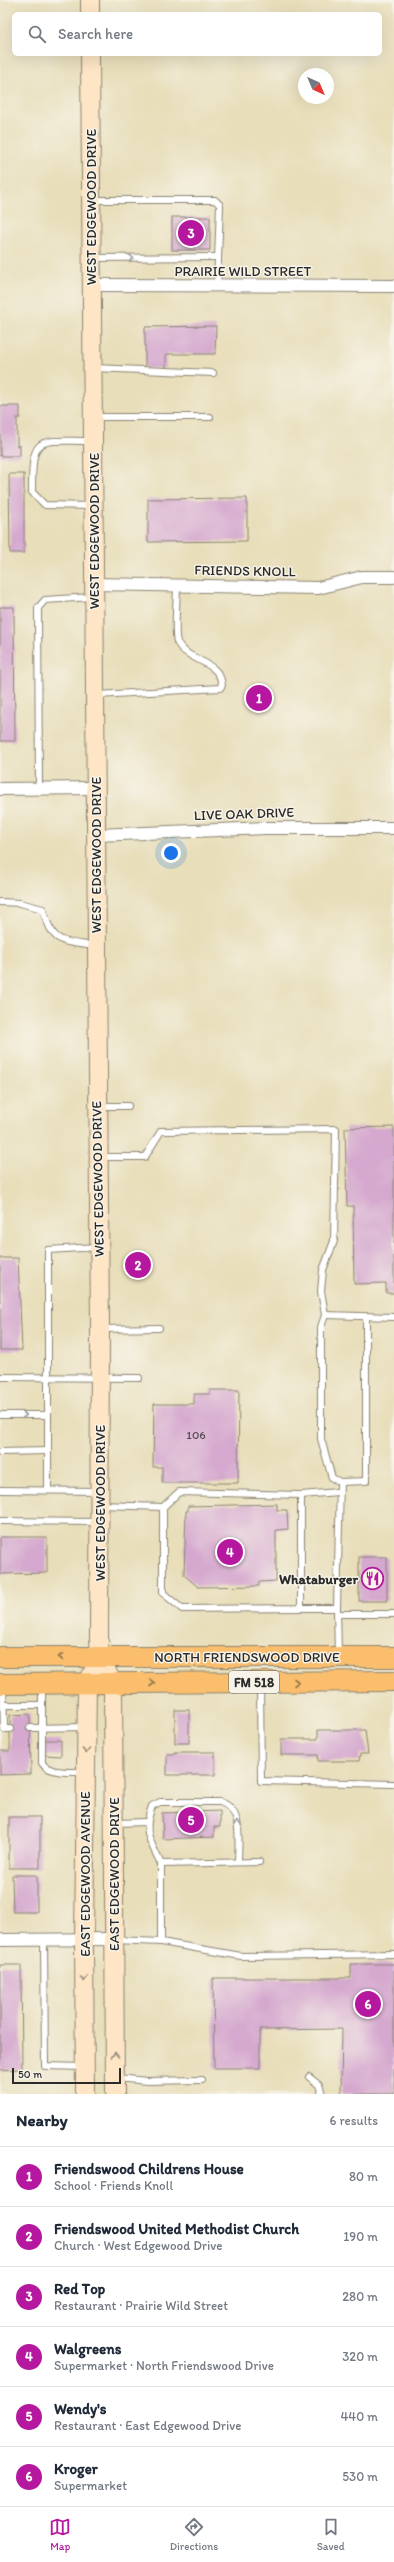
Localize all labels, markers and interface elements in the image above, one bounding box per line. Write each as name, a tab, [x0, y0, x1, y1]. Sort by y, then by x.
search box	[12, 12, 382, 56]
icon: search	[26, 23, 48, 45]
text: Search here	[58, 25, 133, 43]
north arrow	[298, 68, 334, 104]
street label: WEST EDGEWOOD DRIVE	[83, 129, 100, 285]
pin: 3	[178, 218, 204, 248]
one-way arrow	[128, 254, 134, 262]
street label: PRAIRIE WILD STREET	[175, 263, 312, 280]
street label: WEST EDGEWOOD DRIVE	[86, 453, 103, 609]
street label: FRIENDS KNOLL	[194, 562, 296, 580]
pin: 1	[246, 683, 272, 713]
street label: WEST EDGEWOOD DRIVE	[88, 777, 105, 933]
street label: LIVE OAK DRIVE	[194, 804, 295, 824]
your location	[161, 843, 181, 863]
street label: WEST EDGEWOOD DRIVE	[88, 1100, 108, 1257]
pin: 2	[125, 1250, 151, 1280]
one-way arrow	[21, 1411, 27, 1419]
street label: WEST EDGEWOOD DRIVE	[92, 1425, 109, 1581]
house number: 106	[186, 1428, 206, 1442]
pin: 4	[217, 1537, 243, 1567]
restaurant icon: Whataburger	[360, 1566, 386, 1592]
place label: Whataburger	[279, 1571, 358, 1588]
street label: NORTH FRIENDSWOOD DRIVE	[154, 1649, 340, 1666]
one-way arrow	[58, 1653, 64, 1661]
road number: FM 518	[229, 1671, 279, 1693]
one-way arrow	[293, 1678, 299, 1686]
one-way arrow	[149, 1679, 155, 1687]
one-way arrow	[82, 1748, 90, 1754]
street label: EAST EDGEWOOD AVENUE	[77, 1791, 94, 1957]
street label: EAST EDGEWOOD DRIVE	[106, 1797, 123, 1951]
pin: 5	[178, 1805, 204, 1835]
one-way arrow	[232, 1820, 241, 1826]
one-way arrow	[80, 1976, 88, 1982]
pin: 6	[355, 1989, 381, 2019]
one-way arrow	[111, 2052, 119, 2058]
scale bar	[12, 2066, 121, 2085]
text: 50 m	[18, 2068, 42, 2081]
text: Nearby	[16, 2110, 68, 2130]
text: 6 results	[330, 2113, 378, 2128]
text: Friendswood Childrens House	[54, 2160, 244, 2178]
text: 1	[26, 2169, 32, 2184]
text: 80 m	[349, 2169, 378, 2184]
text: School · Friends Knoll	[54, 2178, 173, 2193]
text: Friendswood United Methodist Church	[54, 2220, 299, 2238]
text: 2	[26, 2229, 32, 2244]
text: 190 m	[343, 2229, 378, 2244]
text: Church · West Edgewood Drive	[54, 2238, 222, 2253]
text: Red Top	[54, 2280, 105, 2298]
text: 3	[25, 2289, 33, 2304]
text: 280 m	[342, 2289, 378, 2304]
text: Restaurant · Prairie Wild Street	[54, 2298, 228, 2313]
text: Walgreens	[54, 2340, 121, 2358]
text: 4	[25, 2349, 33, 2364]
text: 320 m	[342, 2349, 378, 2364]
text: Supermarket · North Friendswood Drive	[54, 2358, 274, 2373]
text: Wendy's	[54, 2400, 107, 2418]
text: 5	[26, 2409, 32, 2424]
text: 440 m	[341, 2409, 378, 2424]
text: Restaurant · East Edgewood Drive	[54, 2418, 241, 2433]
text: Kroger	[54, 2460, 98, 2478]
text: 6	[26, 2469, 32, 2484]
text: 530 m	[342, 2469, 378, 2484]
text: Supermarket	[54, 2478, 127, 2493]
tab: Map	[49, 2516, 71, 2553]
tab: Directions	[170, 2516, 218, 2553]
tab: Saved	[317, 2516, 345, 2553]

